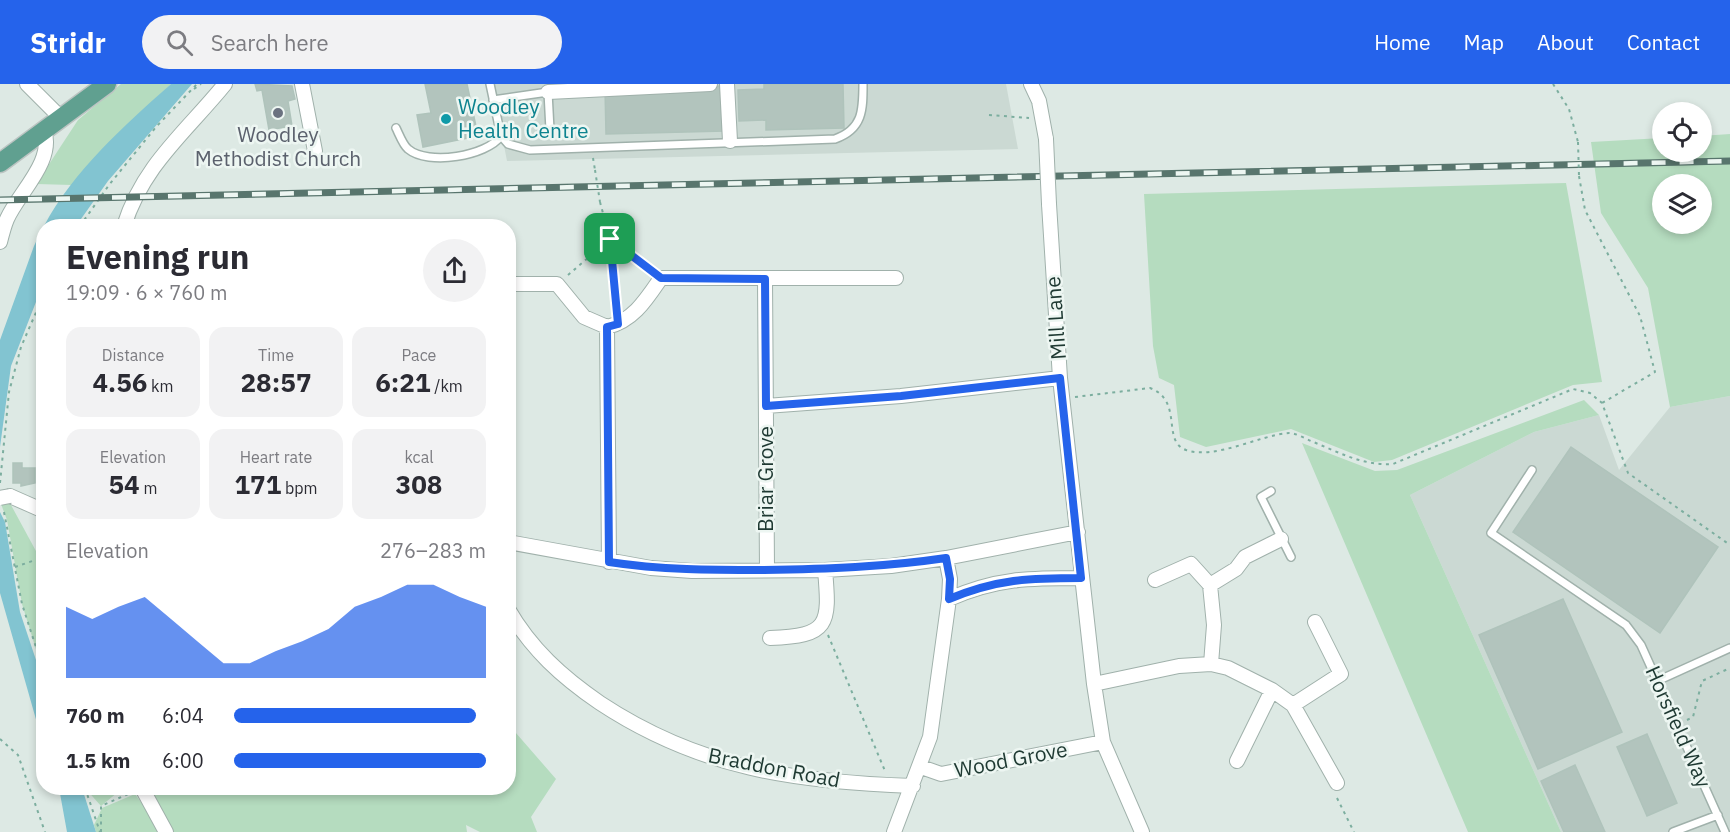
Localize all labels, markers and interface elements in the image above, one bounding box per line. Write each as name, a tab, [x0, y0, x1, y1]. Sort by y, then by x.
search box	[142, 15, 562, 69]
text: Stridr	[30, 24, 106, 61]
icon: search	[163, 26, 196, 59]
text: Search here	[211, 28, 329, 57]
text: Home	[1374, 28, 1431, 56]
text: Map	[1464, 28, 1504, 56]
text: About	[1537, 28, 1594, 56]
text: Contact	[1627, 28, 1700, 56]
place label: Woodley Health Centre	[458, 92, 588, 144]
map controls	[1652, 102, 1712, 234]
button: locate	[1652, 102, 1712, 162]
marker: Woodley Methodist Church	[271, 106, 285, 120]
marker: Woodley Health Centre	[439, 112, 453, 126]
place label: Woodley Methodist Church	[195, 120, 361, 172]
button: layers	[1652, 174, 1712, 234]
pin	[584, 213, 635, 264]
icon: arrive	[593, 222, 626, 255]
text: Evening run	[66, 235, 250, 278]
button: share	[423, 239, 486, 302]
street label: Mill Lane	[1038, 275, 1072, 361]
text: 19:09 · 6 × 760 m	[66, 279, 227, 306]
text: Distance	[102, 345, 164, 365]
text: Time	[258, 345, 294, 365]
text: Pace	[402, 345, 436, 365]
text: 4.56	[92, 365, 147, 399]
text: 28:57	[241, 365, 311, 399]
text: 6:21	[375, 365, 431, 399]
text: km	[147, 376, 174, 396]
text: /km	[431, 376, 463, 396]
street label: Briar Grove	[751, 426, 779, 532]
text: Elevation	[100, 447, 166, 467]
text: Heart rate	[240, 447, 312, 467]
text: kcal	[404, 447, 434, 467]
text: 54	[109, 467, 140, 501]
text: 171	[234, 467, 281, 501]
text: 308	[396, 467, 442, 501]
text: m	[140, 478, 157, 498]
text: bpm	[281, 478, 318, 498]
text: Elevation	[66, 537, 149, 564]
text: 276–283 m	[380, 537, 486, 564]
street label: Horsfield Way	[1640, 661, 1719, 793]
text: 760 m	[66, 702, 125, 729]
text: 6:04	[162, 702, 204, 729]
street label: Wood Grove	[952, 734, 1070, 784]
street label: Braddon Road	[706, 741, 843, 794]
text: 1.5 km	[66, 747, 130, 774]
text: 6:00	[162, 747, 204, 774]

